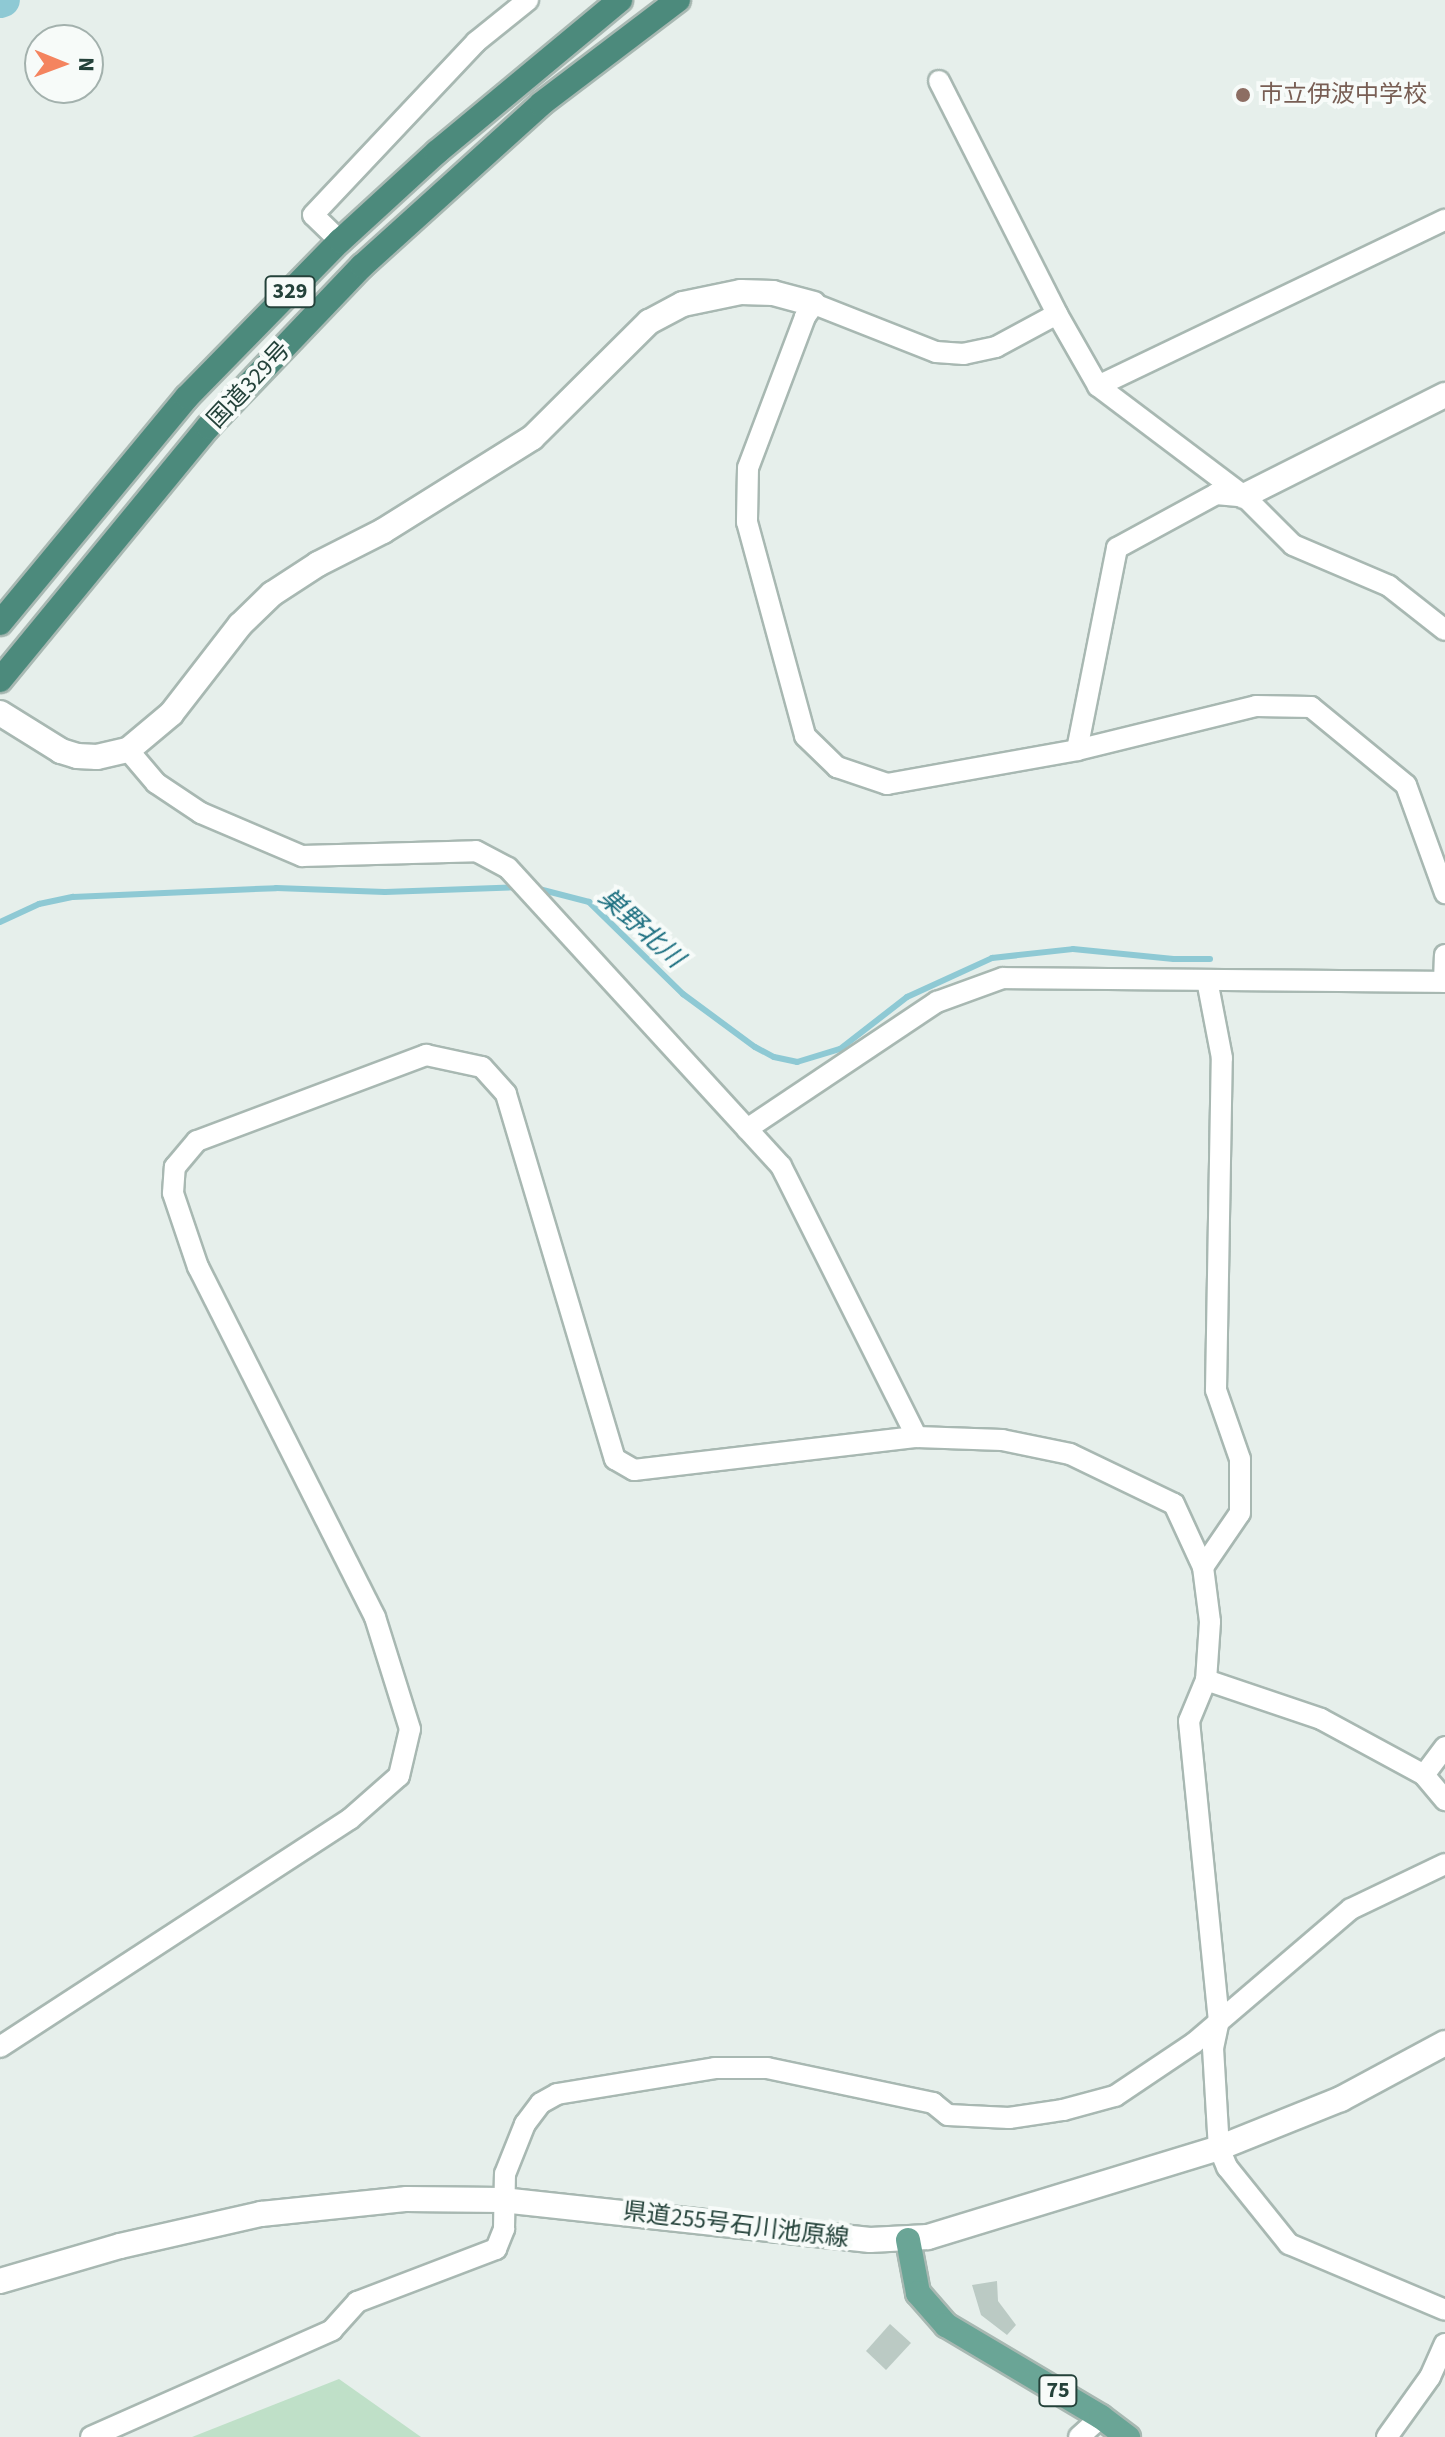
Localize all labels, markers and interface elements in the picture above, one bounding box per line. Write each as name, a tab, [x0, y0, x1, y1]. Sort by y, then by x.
north arrow	[24, 24, 104, 104]
text: N	[70, 57, 102, 72]
place label: 市立伊波中学校	[1259, 81, 1427, 109]
marker: 市立伊波中学校	[1234, 86, 1252, 104]
road number: 329	[264, 274, 316, 310]
street label: 国道329号	[202, 336, 296, 434]
water label: 巣野北川	[592, 882, 690, 974]
street label: 県道255号石川池原線	[621, 2197, 851, 2253]
road number: 75	[1038, 2373, 1078, 2409]

